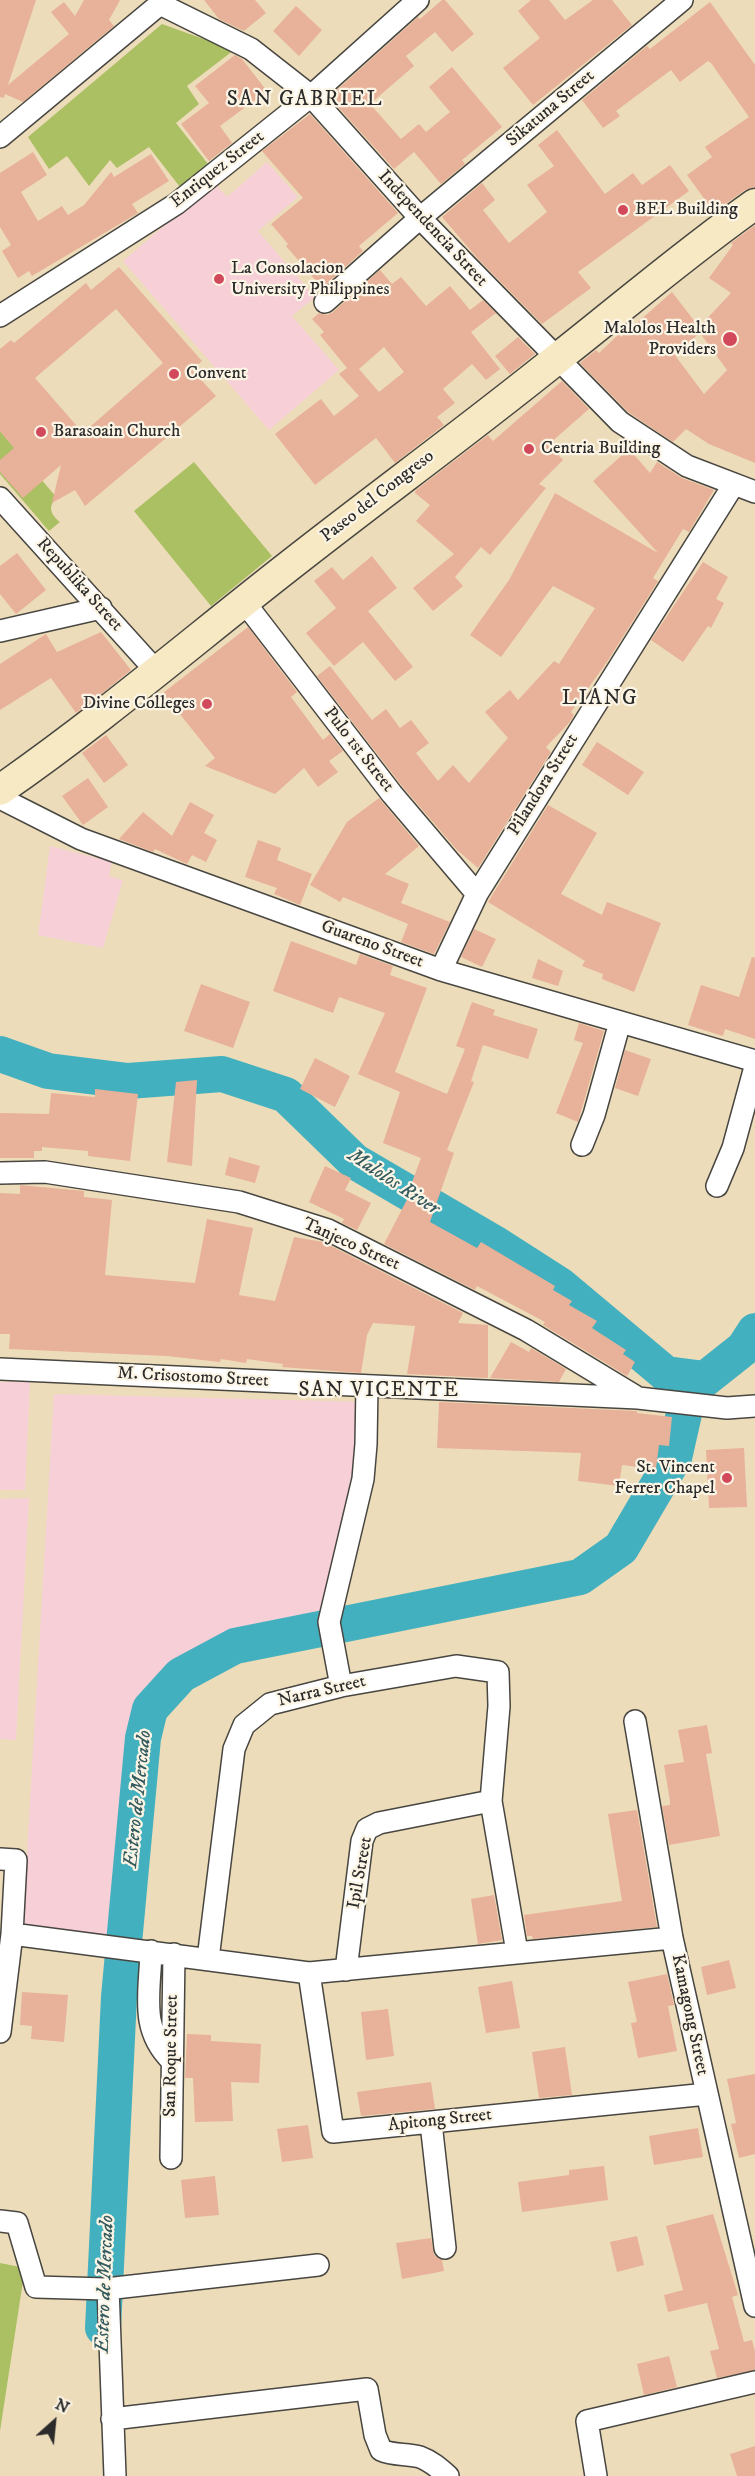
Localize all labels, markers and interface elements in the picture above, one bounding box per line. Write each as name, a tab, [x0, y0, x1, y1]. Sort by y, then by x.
street label: Sikatuna Street	[502, 66, 600, 152]
district label: SAN GABRIEL	[227, 88, 383, 114]
street label: Enriquez Street	[167, 127, 269, 213]
street label: Independencia Street	[373, 166, 491, 292]
place label: BEL Building	[635, 199, 738, 221]
marker: BEL Building	[616, 203, 630, 217]
place label: La Consolacion University Philippines	[231, 258, 389, 300]
marker: La Consolacion University Philippines	[212, 272, 226, 286]
place label: Malolos Health Providers	[603, 318, 716, 360]
marker: Malolos Health Providers	[721, 330, 739, 348]
place label: Convent	[186, 363, 246, 385]
marker: Convent	[167, 367, 181, 381]
place label: Barasoain Church	[53, 421, 181, 443]
marker: Barasoain Church	[34, 425, 48, 439]
place label: Centria Building	[541, 438, 660, 460]
marker: Centria Building	[522, 442, 536, 456]
street label: Paseo del Congreso	[317, 446, 439, 548]
street label: Republika Street	[31, 534, 127, 636]
district label: LIANG	[562, 687, 638, 713]
place label: Divine Colleges	[83, 693, 195, 715]
marker: Divine Colleges	[200, 697, 214, 711]
street label: Pulo 1st Street	[318, 703, 398, 797]
street label: Pilandora Street	[504, 730, 584, 840]
street label: Guareno Street	[318, 916, 426, 974]
water label: Malolos River	[343, 1144, 443, 1222]
street label: Tanjeco Street	[299, 1214, 403, 1276]
street label: M. Crisostomo Street	[117, 1363, 269, 1393]
district label: SAN VICENTE	[298, 1379, 460, 1405]
place label: St. Vincent Ferrer Chapel	[615, 1457, 715, 1500]
marker: St. Vincent Ferrer Chapel	[720, 1471, 734, 1485]
street label: Narra Street	[276, 1671, 368, 1713]
water label: Estero de Mercado	[120, 1729, 158, 1869]
street label: Ipil Street	[344, 1835, 378, 1911]
street label: Kamagong Street	[666, 1952, 712, 2078]
street label: San Roque Street	[160, 1995, 184, 2117]
street label: Apitong Street	[387, 2105, 493, 2137]
water label: Estero de Mercado	[92, 2215, 120, 2353]
north arrow	[24, 2392, 84, 2452]
text: N	[52, 2394, 73, 2418]

